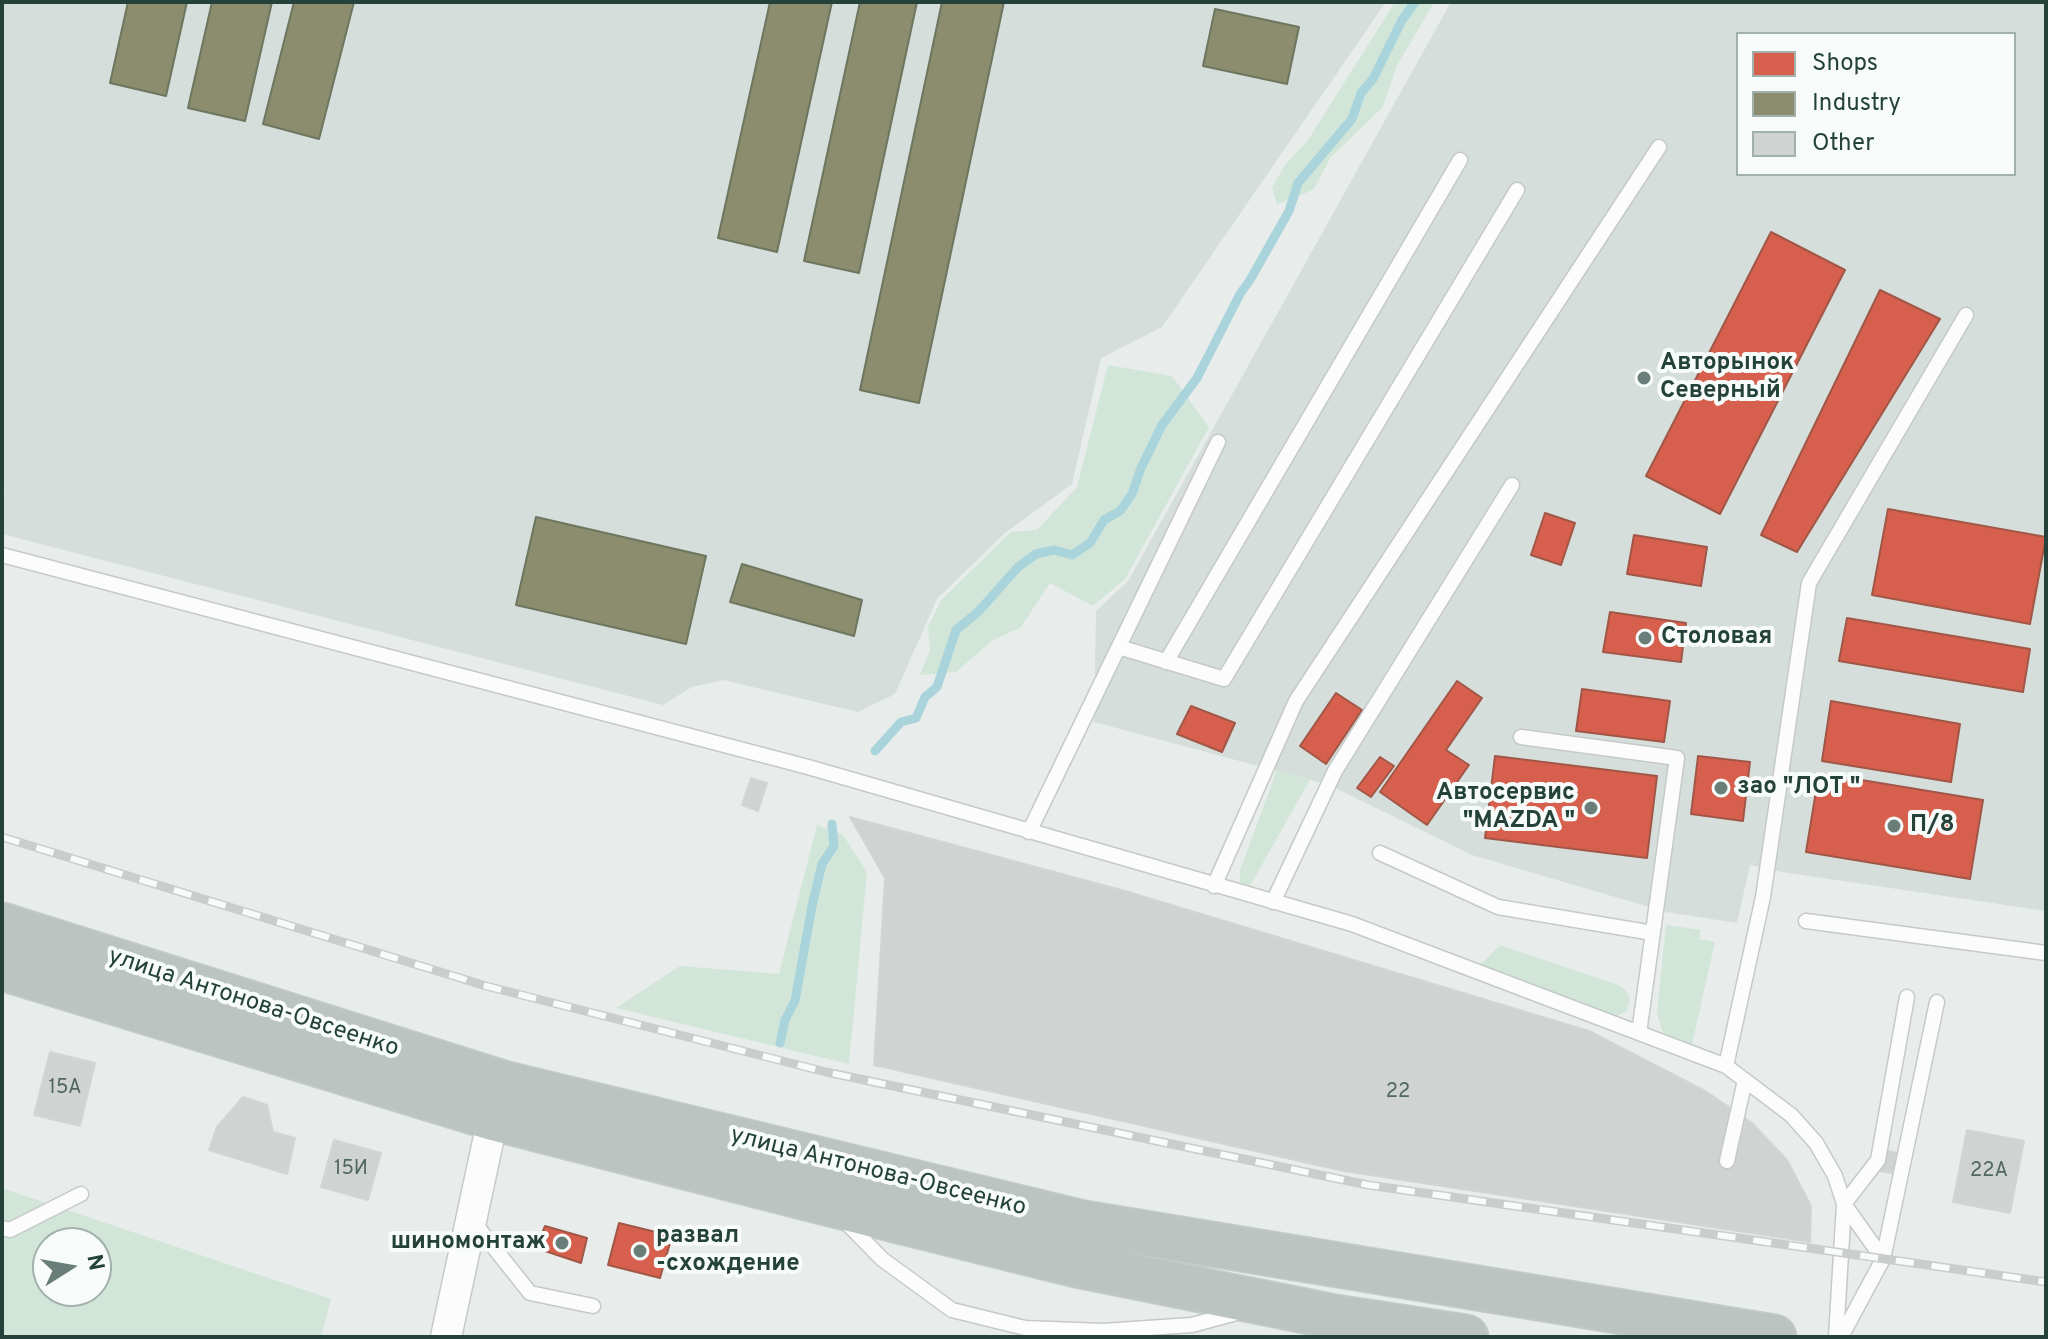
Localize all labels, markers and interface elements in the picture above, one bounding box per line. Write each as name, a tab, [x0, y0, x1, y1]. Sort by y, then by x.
legend	[1736, 32, 2016, 176]
text: Shops	[1812, 49, 1878, 79]
text: Industry	[1812, 89, 1901, 119]
text: Other	[1812, 129, 1874, 159]
place label: Авторынок Северный	[1660, 350, 1794, 406]
marker: Авторынок Северный	[1635, 369, 1653, 387]
place label: Столовая	[1661, 624, 1772, 652]
marker: Столовая	[1636, 629, 1654, 647]
place label: зао "ЛОТ "	[1737, 774, 1860, 802]
marker: зао "ЛОТ "	[1712, 779, 1730, 797]
place label: Автосервис "MAZDA "	[1436, 780, 1575, 836]
marker: Автосервис "MAZDA "	[1582, 799, 1600, 817]
place label: П/8	[1910, 812, 1955, 840]
marker: П/8	[1885, 817, 1903, 835]
street label: улица Антонова-Овсеенко	[104, 943, 402, 1065]
house number: 15А	[48, 1077, 82, 1101]
house number: 22	[1386, 1081, 1410, 1105]
street label: улица Антонова-Овсеенко	[727, 1122, 1029, 1224]
house number: 15И	[334, 1158, 368, 1182]
house number: 22А	[1970, 1160, 2008, 1184]
place label: развал -схождение	[656, 1223, 799, 1279]
north arrow	[32, 1227, 112, 1307]
place label: шиномонтаж	[391, 1229, 546, 1257]
marker: шиномонтаж	[553, 1234, 571, 1252]
marker: развал -схождение	[631, 1242, 649, 1260]
text: N	[79, 1252, 109, 1273]

